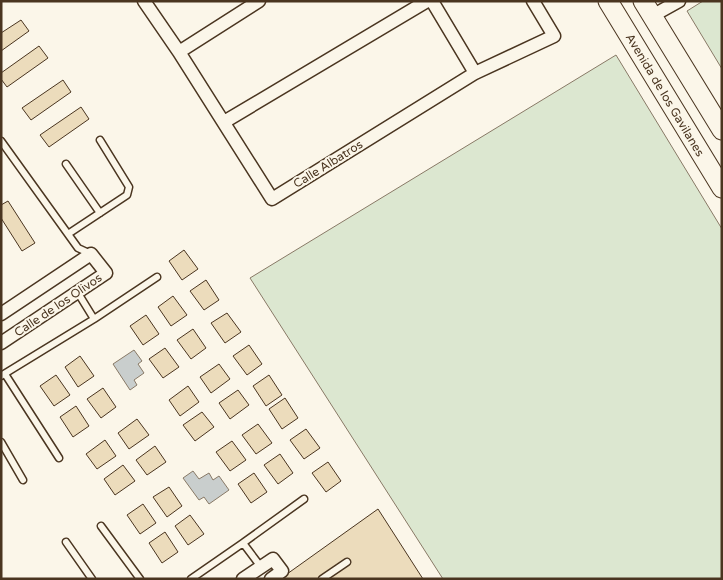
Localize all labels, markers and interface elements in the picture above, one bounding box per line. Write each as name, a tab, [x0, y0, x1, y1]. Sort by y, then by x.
street label: Avenida de los Gavilanes	[623, 31, 707, 159]
street label: Calle Albatros	[291, 137, 365, 191]
street label: Calle de los Olivos	[12, 270, 105, 339]

